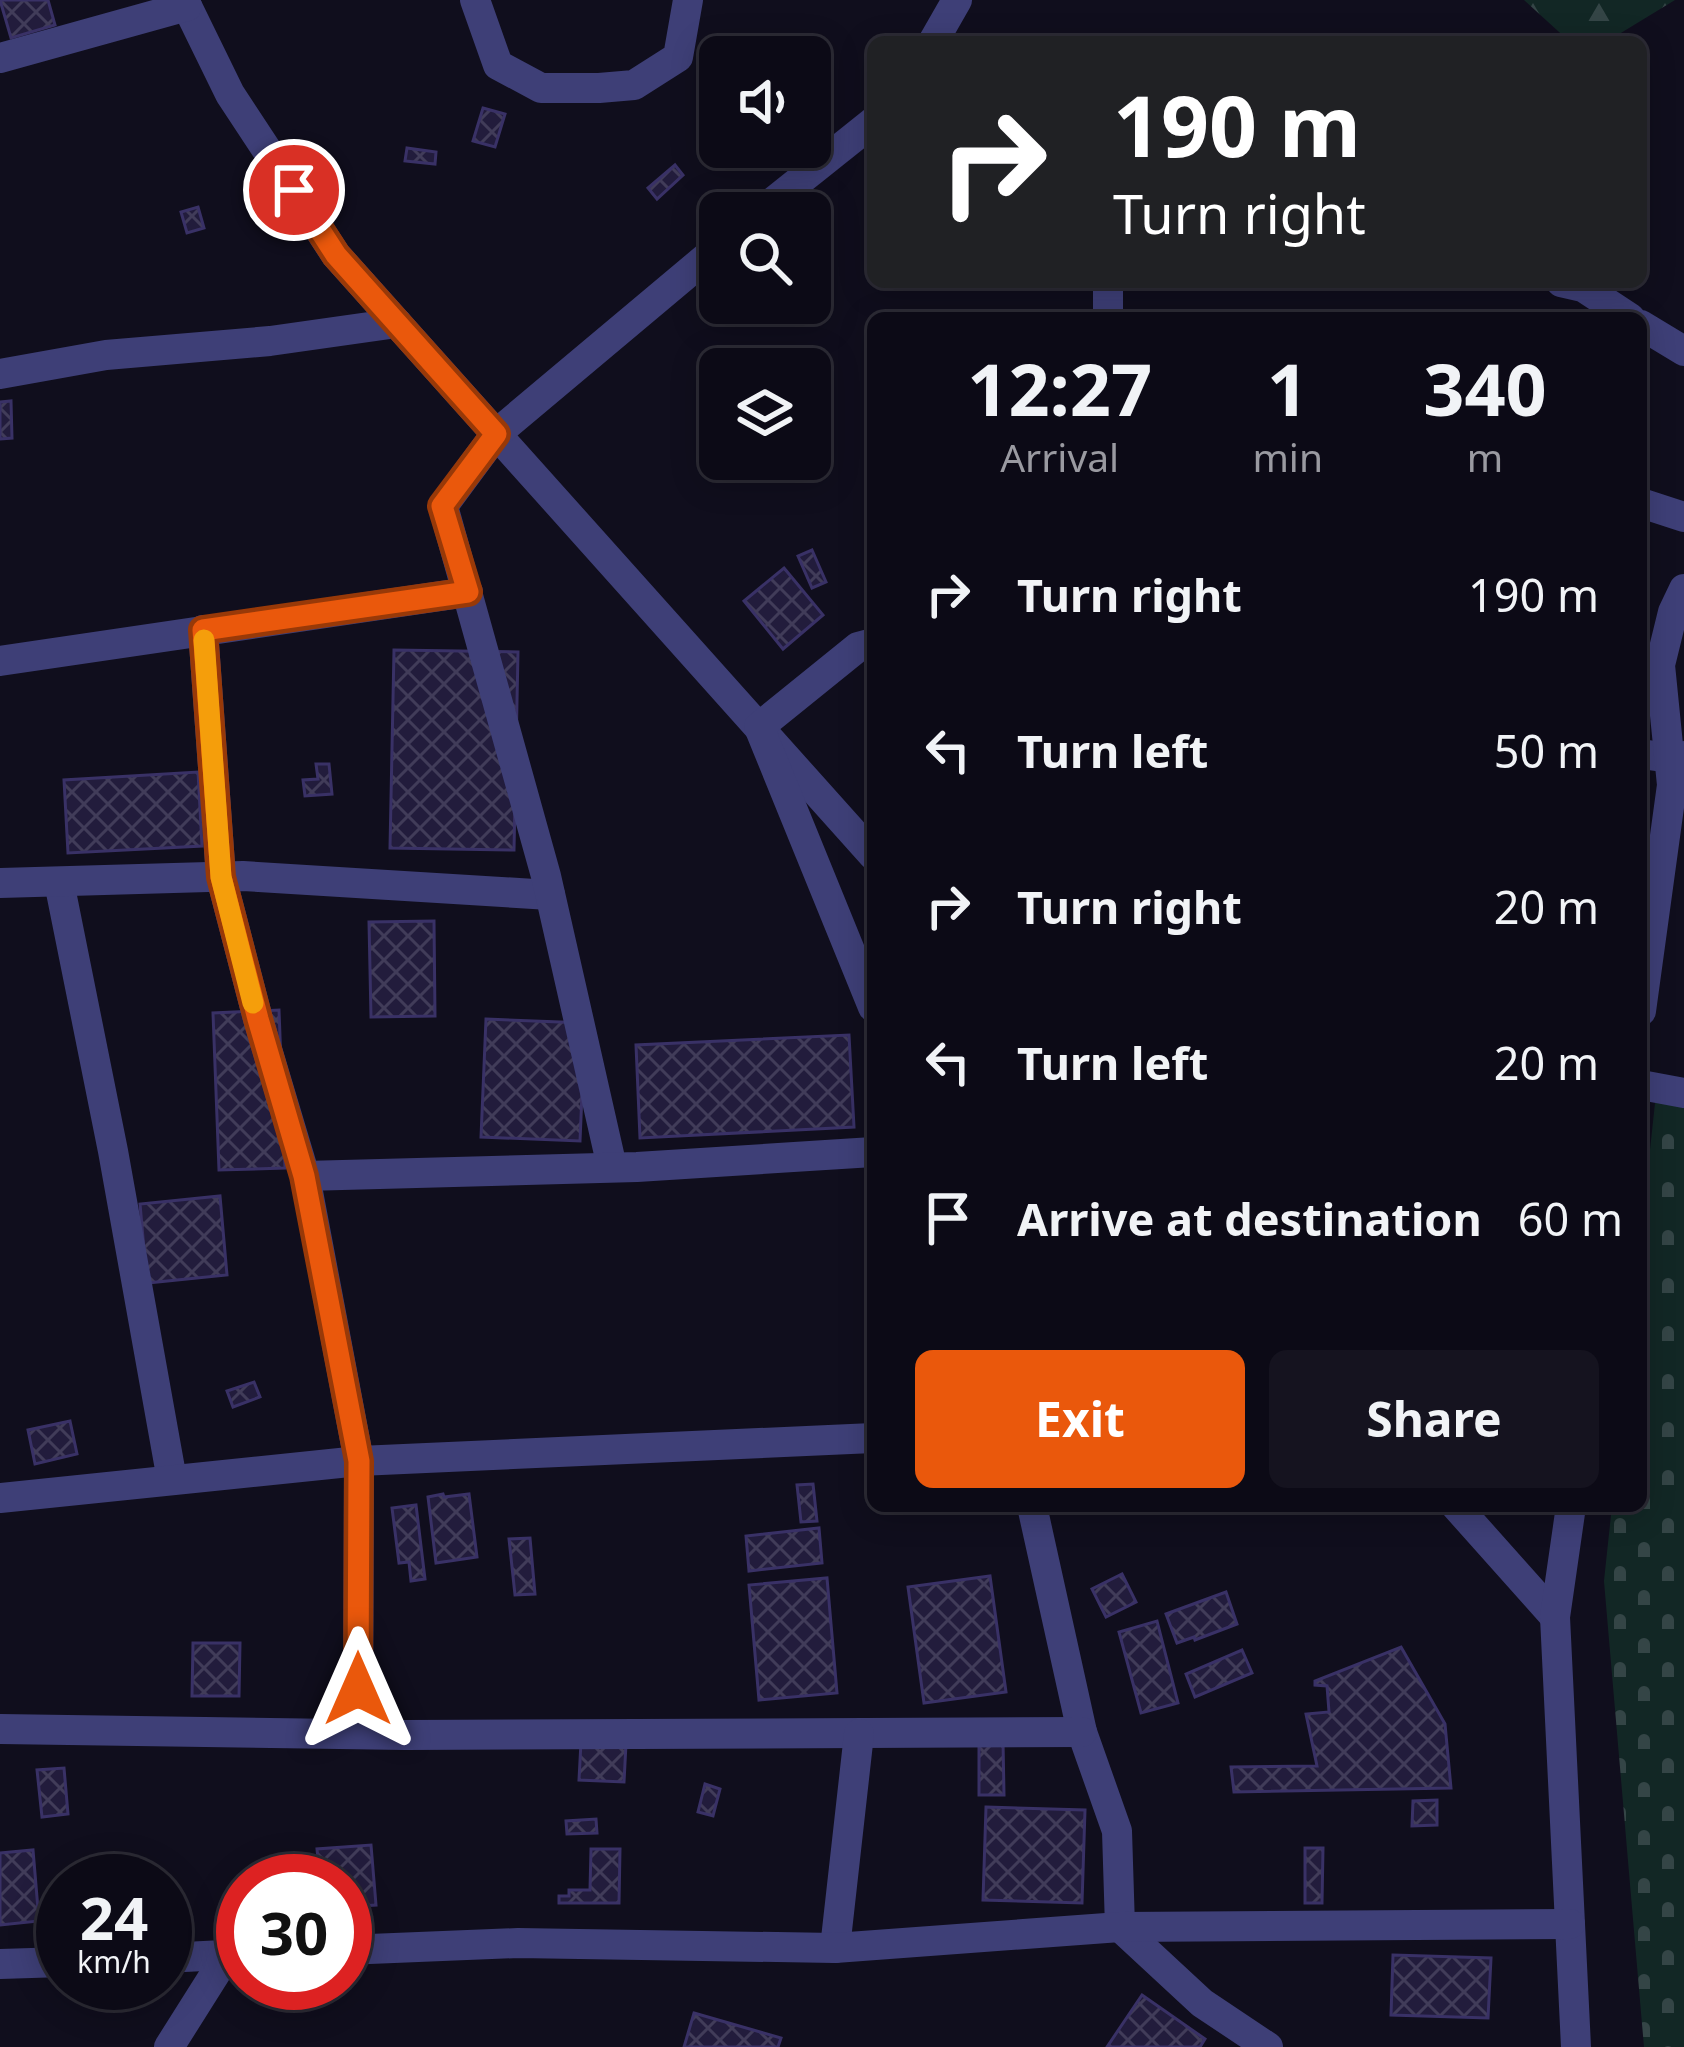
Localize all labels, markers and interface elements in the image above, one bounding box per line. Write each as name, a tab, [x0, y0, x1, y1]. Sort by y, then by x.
map controls	[699, 36, 831, 480]
button: sound	[699, 36, 831, 168]
text: 190 m	[1113, 67, 1361, 182]
icon: right	[915, 84, 1071, 240]
pin	[243, 139, 345, 241]
icon: arrive	[261, 157, 327, 223]
text: Turn right	[1113, 176, 1366, 250]
button: search	[699, 192, 831, 324]
text: 12:27	[967, 339, 1152, 437]
text: 1	[1267, 339, 1308, 437]
text: 340	[1423, 339, 1547, 437]
button: layers	[699, 348, 831, 480]
text: Arrival	[1000, 430, 1119, 483]
text: min	[1252, 430, 1323, 483]
text: m	[1467, 430, 1503, 483]
icon: right	[915, 561, 981, 627]
text: Turn right	[1017, 564, 1242, 625]
text: 190 m	[1468, 564, 1599, 625]
icon: left	[915, 717, 981, 783]
text: Turn left	[1017, 720, 1208, 781]
text: 50 m	[1494, 720, 1599, 781]
icon: right	[915, 873, 981, 939]
text: Turn right	[1017, 876, 1242, 937]
text: 20 m	[1494, 876, 1599, 937]
icon: left	[915, 1029, 981, 1095]
text: Turn left	[1017, 1032, 1208, 1093]
text: 20 m	[1494, 1032, 1599, 1093]
icon: arrive	[915, 1185, 981, 1251]
text: Arrive at destination	[1017, 1188, 1482, 1249]
text: 60 m	[1518, 1188, 1623, 1249]
button: Exit	[915, 1350, 1245, 1488]
button: Share	[1269, 1350, 1599, 1488]
position arrow	[295, 1626, 421, 1752]
speed limit sign: 30	[216, 1854, 372, 2010]
text: 24	[80, 1876, 148, 1958]
text: km/h	[77, 1941, 151, 1982]

